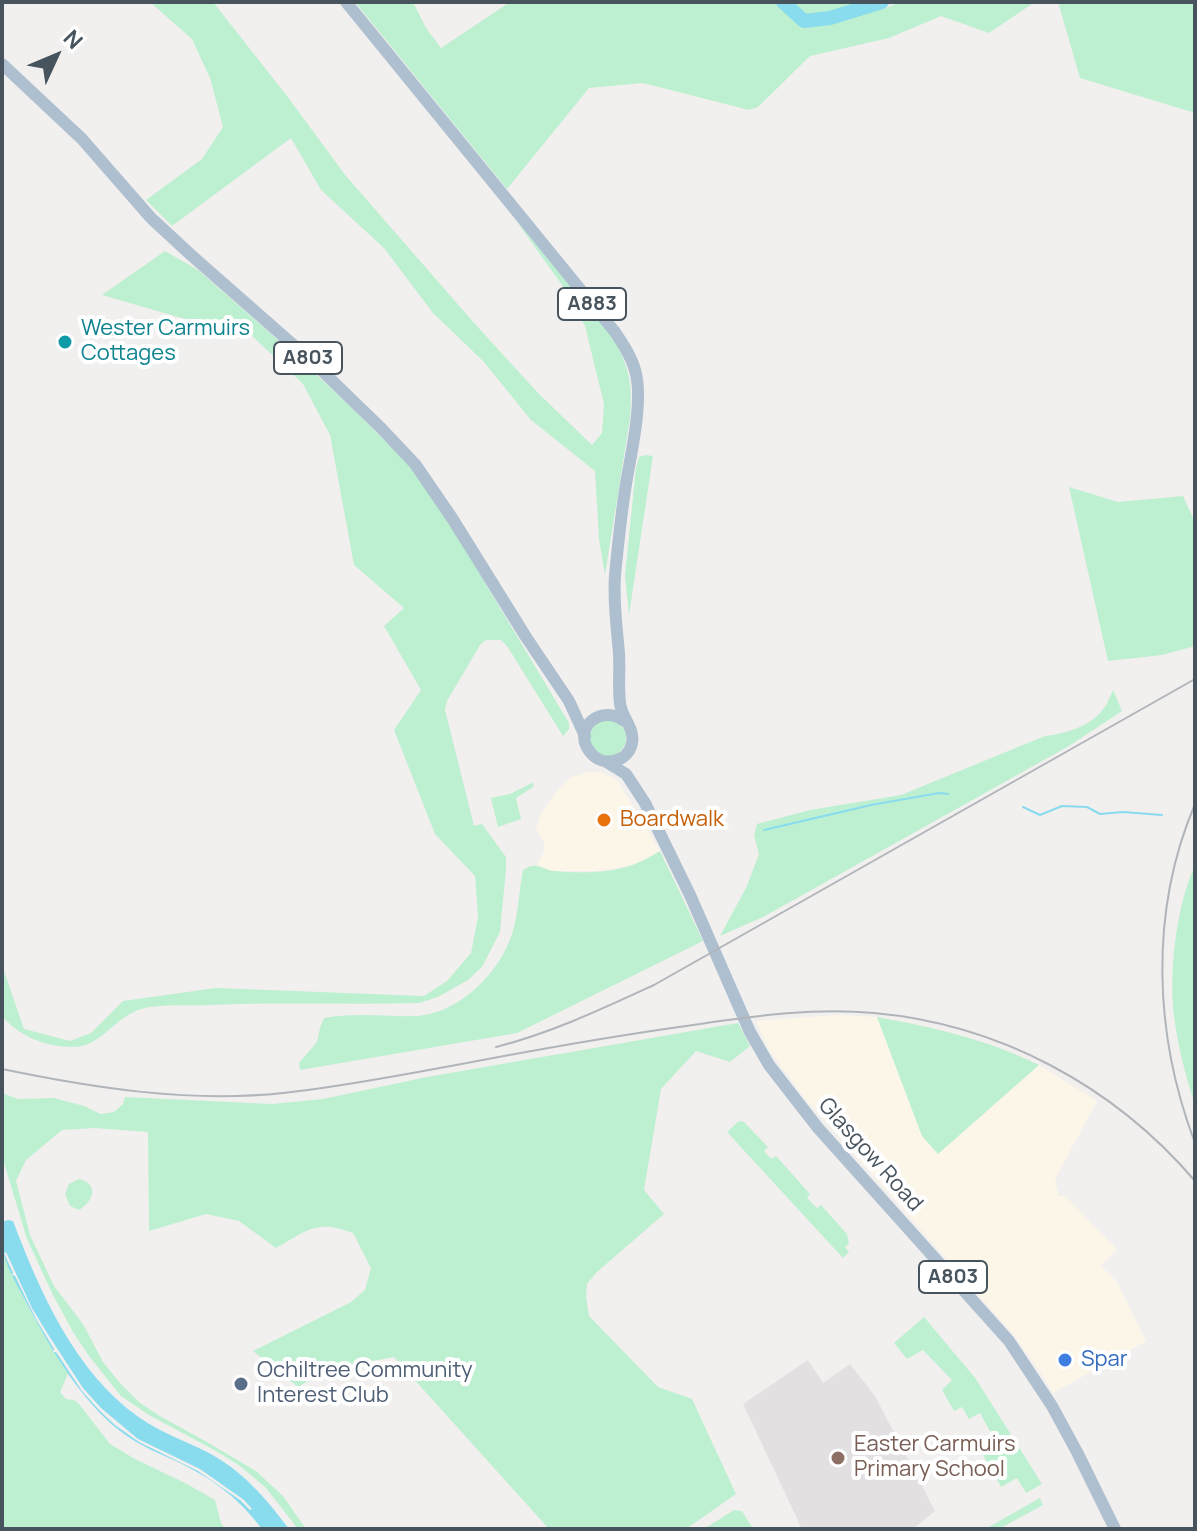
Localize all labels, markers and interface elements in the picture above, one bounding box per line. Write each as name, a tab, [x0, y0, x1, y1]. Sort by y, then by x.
north arrow	[16, 16, 96, 96]
text: N	[57, 23, 90, 55]
road number: A883	[558, 288, 626, 320]
place label: Wester Carmuirs Cottages	[81, 316, 250, 368]
marker: Wester Carmuirs Cottages	[56, 333, 74, 351]
road number: A803	[274, 342, 342, 374]
place label: Boardwalk	[620, 807, 724, 833]
marker: Boardwalk	[595, 811, 613, 829]
street label: Glasgow Road	[812, 1093, 928, 1217]
road number: A803	[919, 1261, 987, 1293]
place label: Spar	[1081, 1347, 1128, 1373]
marker: Spar	[1056, 1351, 1074, 1369]
place label: Ochiltree Community Interest Club	[257, 1358, 473, 1410]
marker: Ochiltree Community Interest Club	[232, 1375, 250, 1393]
place label: Easter Carmuirs Primary School	[854, 1432, 1016, 1484]
marker: Easter Carmuirs Primary School	[829, 1449, 847, 1467]

